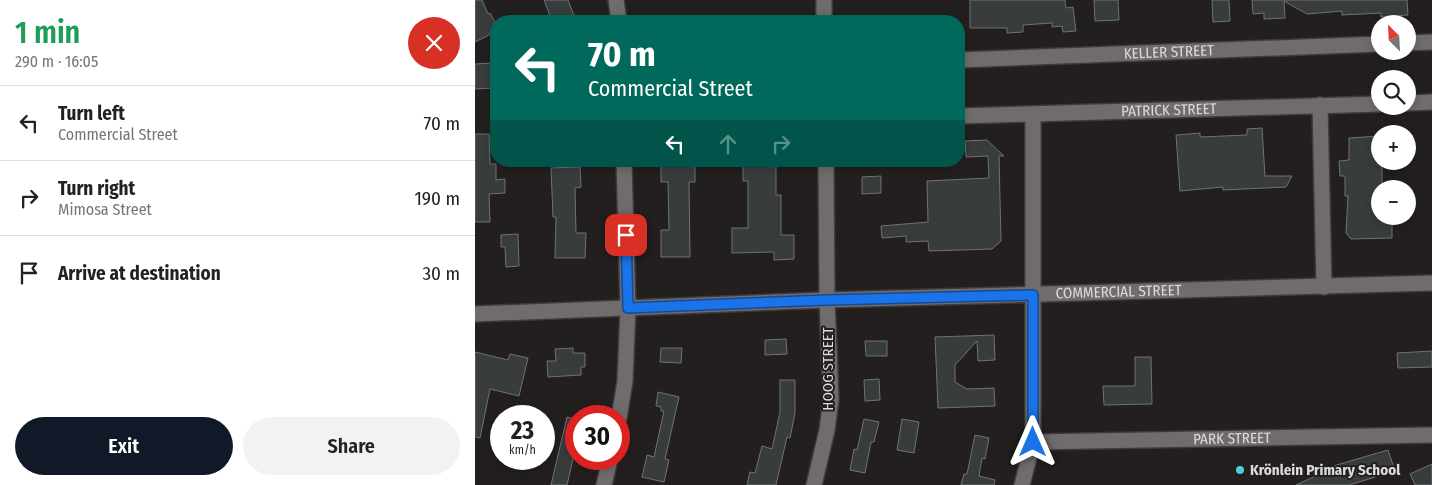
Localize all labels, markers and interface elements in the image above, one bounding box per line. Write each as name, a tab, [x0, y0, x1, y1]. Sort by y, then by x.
text: 1 min	[15, 15, 80, 51]
north arrow	[1371, 15, 1416, 60]
map controls	[1371, 15, 1416, 225]
button: close	[408, 17, 460, 69]
text: 70 m	[588, 33, 656, 75]
icon: left	[505, 35, 570, 100]
street label: KELLER STREET	[1123, 41, 1214, 63]
text: 290 m · 16:05	[15, 52, 98, 71]
button: search	[1371, 70, 1416, 115]
text: Commercial Street	[588, 75, 753, 102]
street label: PATRICK STREET	[1121, 100, 1217, 120]
text: Turn left	[58, 102, 125, 125]
icon: left	[15, 109, 43, 137]
text: 70 m	[424, 112, 460, 135]
text: Commercial Street	[58, 125, 178, 144]
button: +	[1371, 125, 1416, 170]
icon: left	[661, 130, 689, 158]
icon: ahead	[714, 130, 742, 158]
icon: right	[767, 130, 795, 158]
text: Turn right	[58, 177, 135, 200]
button: −	[1371, 180, 1416, 225]
icon: right	[15, 184, 43, 212]
text: 190 m	[414, 187, 460, 210]
text: Mimosa Street	[58, 200, 152, 219]
pin	[605, 214, 647, 256]
icon: arrive	[612, 221, 640, 249]
icon: arrive	[15, 259, 43, 287]
text: Arrive at destination	[58, 262, 221, 285]
text: 30 m	[422, 262, 460, 285]
street label: COMMERCIAL STREET	[1055, 281, 1182, 303]
street label: HOOG STREET	[819, 327, 837, 411]
speed limit sign: 30	[565, 405, 630, 470]
position arrow	[1006, 415, 1058, 467]
text: 23	[511, 416, 534, 446]
button: Exit	[15, 417, 233, 475]
button: Share	[243, 417, 460, 475]
street label: PARK STREET	[1193, 429, 1271, 448]
text: km/h	[509, 443, 536, 457]
place label: Krönlein Primary School	[1250, 461, 1401, 479]
marker: Krönlein Primary School	[1234, 464, 1246, 476]

